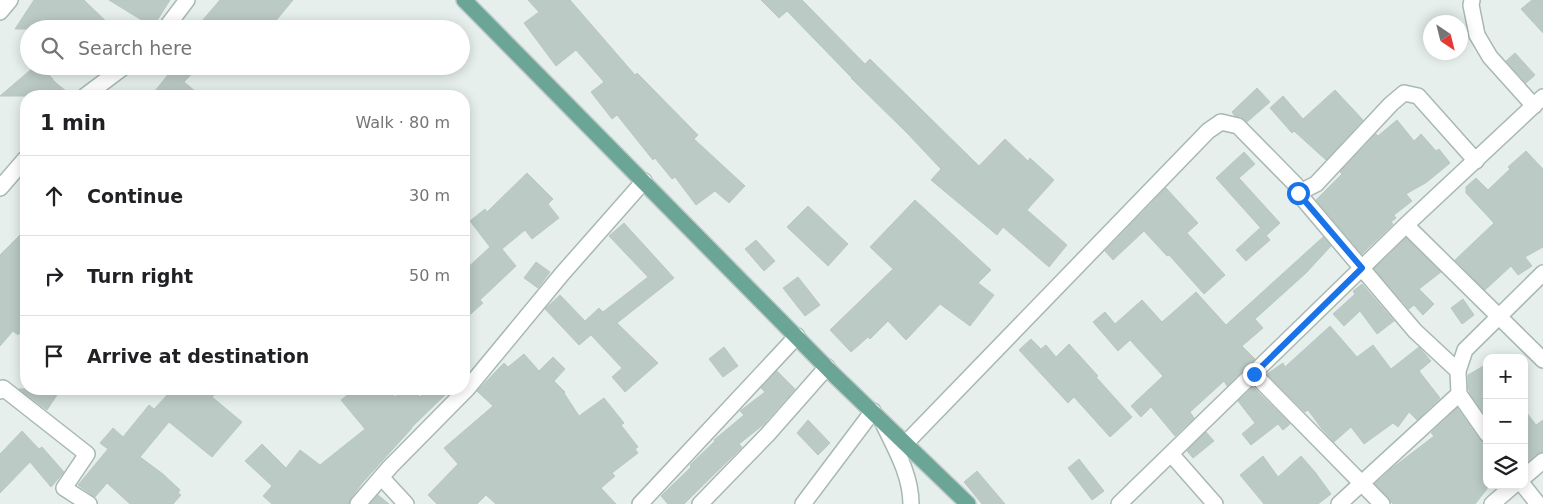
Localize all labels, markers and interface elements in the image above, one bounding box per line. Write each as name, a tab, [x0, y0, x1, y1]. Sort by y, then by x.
north arrow	[1423, 15, 1468, 60]
search box	[20, 20, 470, 75]
icon: search	[38, 34, 66, 62]
text: Search here	[78, 37, 192, 59]
text: 1 min	[40, 111, 106, 135]
text: Walk · 80 m	[355, 113, 450, 132]
icon: ahead	[40, 182, 68, 210]
route start	[1287, 182, 1310, 205]
text: Continue	[87, 185, 183, 207]
text: 30 m	[409, 186, 450, 205]
icon: right	[40, 262, 68, 290]
text: Turn right	[87, 265, 193, 287]
text: 50 m	[409, 266, 450, 285]
icon: arrive	[40, 342, 68, 370]
text: Arrive at destination	[87, 345, 309, 367]
map controls	[1483, 354, 1528, 489]
button: +	[1483, 354, 1528, 399]
route end	[1243, 363, 1266, 386]
button: −	[1483, 399, 1528, 444]
button: layers	[1483, 444, 1528, 489]

